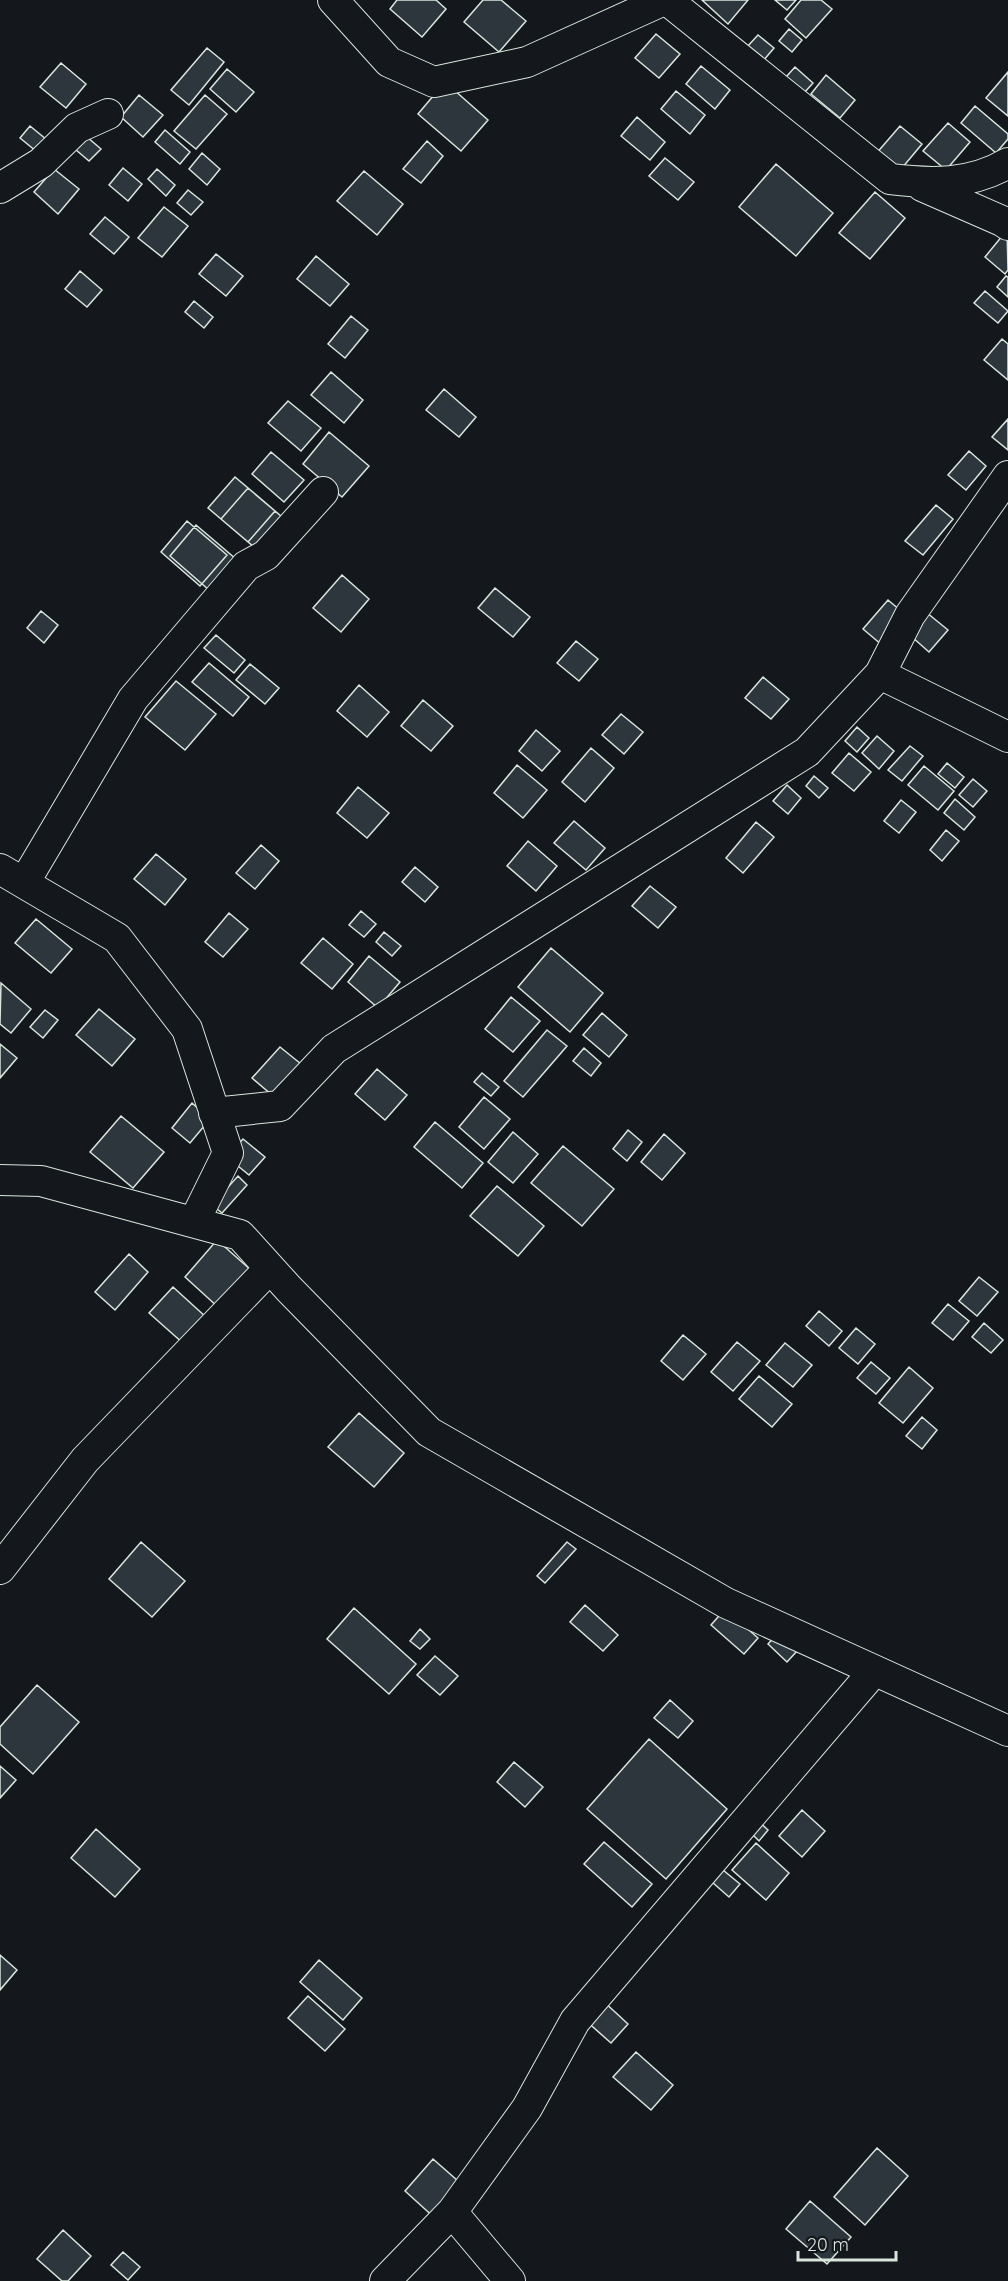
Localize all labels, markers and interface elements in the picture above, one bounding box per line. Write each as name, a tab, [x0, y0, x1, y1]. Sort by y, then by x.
scale bar	[798, 2224, 896, 2262]
text: 20 m	[807, 2233, 849, 2256]

